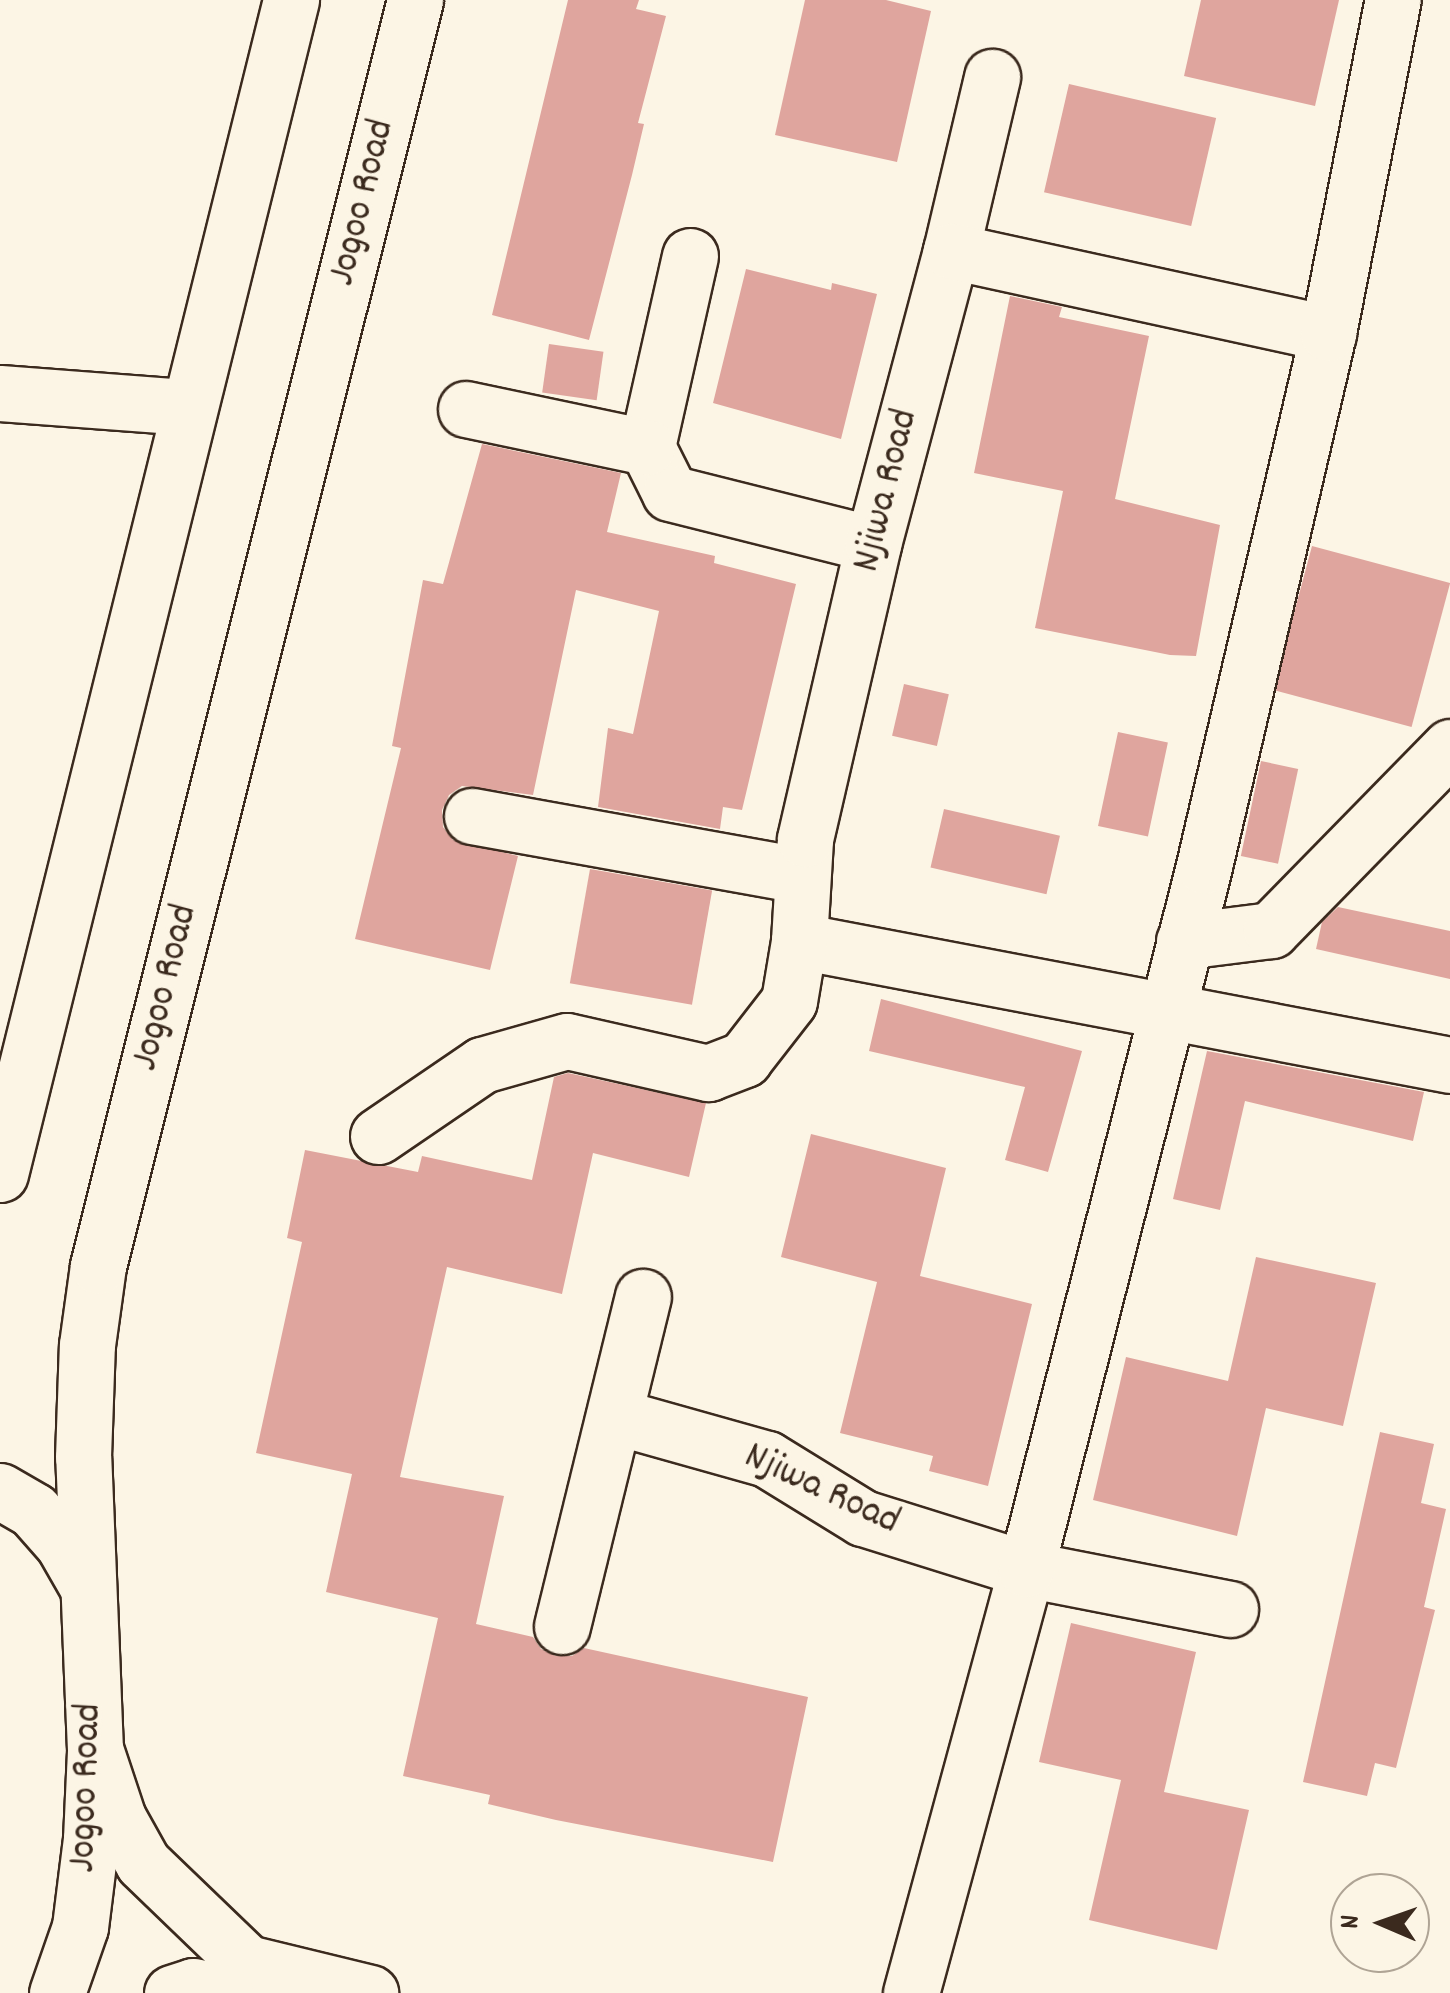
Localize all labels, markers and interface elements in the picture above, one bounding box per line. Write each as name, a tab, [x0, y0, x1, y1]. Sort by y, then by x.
street label: Jogoo Road	[320, 115, 408, 291]
street label: Njiwa Road	[845, 405, 931, 577]
street label: Jogoo Road	[123, 900, 211, 1076]
street label: Njiwa Road	[736, 1434, 906, 1548]
street label: Jogoo Road	[61, 1702, 115, 1874]
north arrow	[1330, 1873, 1430, 1973]
text: N	[1332, 1914, 1372, 1930]

